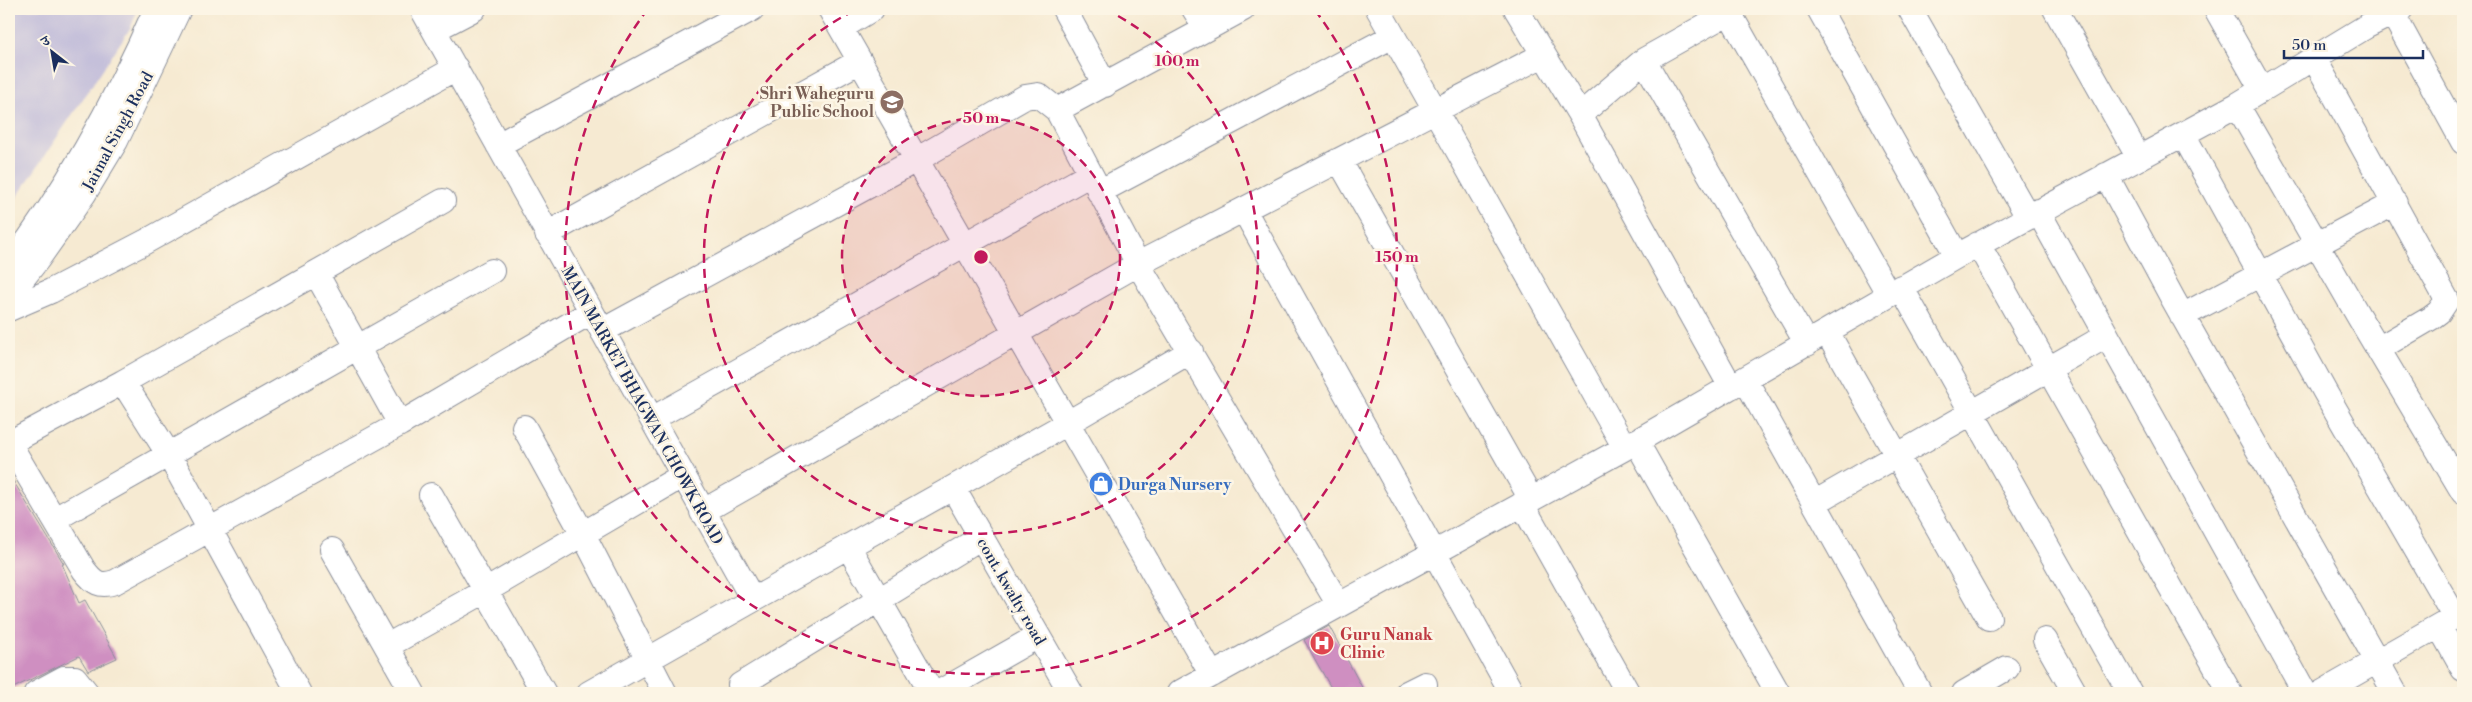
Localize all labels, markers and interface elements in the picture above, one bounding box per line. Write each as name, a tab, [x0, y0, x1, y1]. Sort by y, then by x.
north arrow	[28, 28, 78, 78]
scale bar	[2284, 28, 2423, 60]
text: उ	[37, 32, 54, 52]
text: 50 m	[2292, 36, 2326, 55]
text: 100 m	[1155, 52, 1200, 71]
street label: Jaimal Singh Road	[77, 68, 158, 196]
place label: Shri Waheguru Public School	[760, 84, 875, 122]
school or university icon: Shri Waheguru Public School	[879, 89, 905, 115]
text: 50 m	[963, 109, 999, 128]
centre of rings	[972, 248, 990, 266]
text: 150 m	[1375, 248, 1419, 267]
street label: MAIN MARKET BHAGWAN CHOWK ROAD	[557, 263, 727, 548]
shop icon: Durga Nursery	[1088, 471, 1114, 497]
place label: Durga Nursery	[1118, 475, 1232, 495]
street label: cont. kwalty road	[972, 534, 1050, 649]
place label: Guru Nanak Clinic	[1340, 625, 1434, 663]
hospital icon: Guru Nanak Clinic	[1309, 630, 1335, 656]

